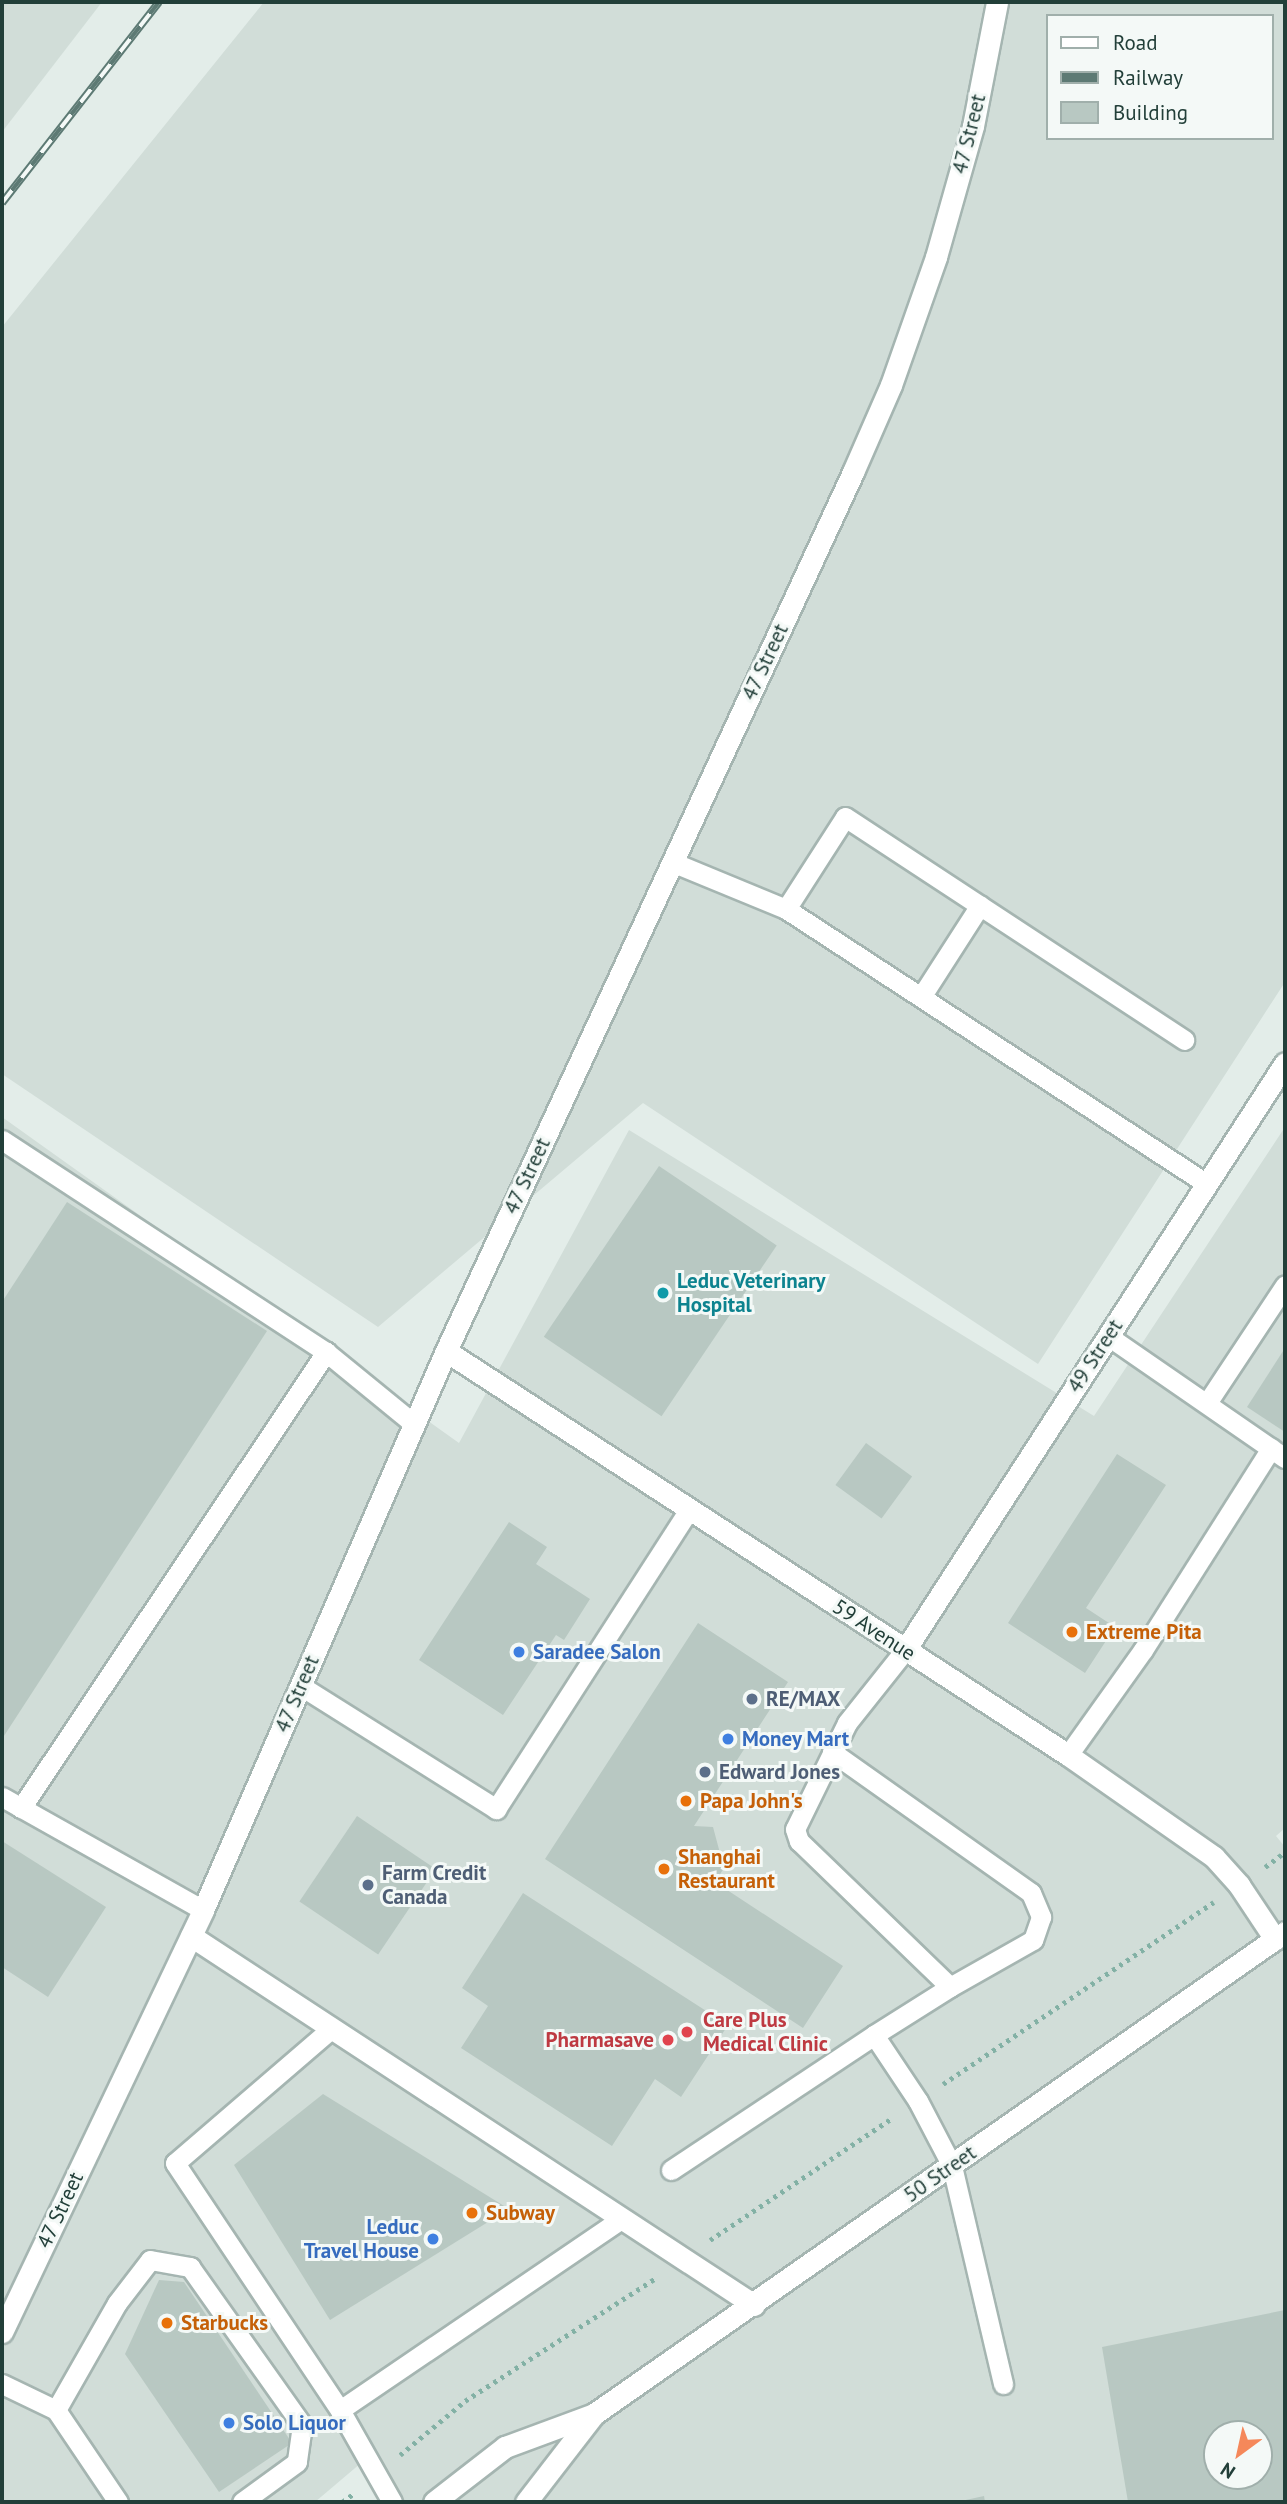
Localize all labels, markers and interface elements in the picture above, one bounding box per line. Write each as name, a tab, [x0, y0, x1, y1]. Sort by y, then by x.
legend	[1046, 14, 1273, 140]
text: Road	[1113, 29, 1157, 56]
text: Railway	[1113, 64, 1183, 91]
street label: 47 Street	[947, 91, 991, 177]
text: Building	[1113, 99, 1188, 126]
street label: 47 Street	[736, 619, 794, 705]
street label: 47 Street	[498, 1133, 556, 1219]
place label: Leduc Veterinary Hospital	[677, 1268, 827, 1318]
marker: Leduc Veterinary Hospital	[655, 1285, 671, 1301]
street label: 49 Street	[1062, 1315, 1128, 1397]
street label: 59 Avenue	[828, 1594, 920, 1666]
place label: Extreme Pita	[1086, 1619, 1202, 1645]
marker: Extreme Pita	[1064, 1624, 1080, 1640]
place label: Saradee Salon	[533, 1639, 661, 1665]
marker: Saradee Salon	[511, 1644, 527, 1660]
street label: 47 Street	[269, 1651, 325, 1737]
place label: RE/MAX	[766, 1686, 840, 1712]
marker: RE/MAX	[744, 1691, 760, 1707]
place label: Money Mart	[742, 1726, 850, 1752]
marker: Money Mart	[720, 1731, 736, 1747]
place label: Edward Jones	[719, 1759, 840, 1785]
marker: Edward Jones	[697, 1764, 713, 1780]
place label: Papa John's	[700, 1788, 803, 1814]
marker: Papa John's	[678, 1793, 694, 1809]
place label: Shanghai Restaurant	[678, 1844, 775, 1894]
place label: Farm Credit Canada	[382, 1860, 487, 1910]
marker: Shanghai Restaurant	[656, 1861, 672, 1877]
marker: Farm Credit Canada	[360, 1877, 376, 1893]
place label: Care Plus Medical Clinic	[703, 2007, 828, 2057]
marker: Care Plus Medical Clinic	[677, 2022, 697, 2042]
place label: Pharmasave	[546, 2027, 654, 2053]
marker: Pharmasave	[660, 2032, 676, 2048]
street label: 50 Street	[899, 2140, 981, 2208]
street label: 47 Street	[31, 2167, 89, 2253]
place label: Subway	[486, 2200, 555, 2226]
marker: Subway	[464, 2205, 480, 2221]
place label: Leduc Travel House	[304, 2214, 419, 2264]
marker: Leduc Travel House	[425, 2231, 441, 2247]
place label: Starbucks	[181, 2310, 268, 2336]
marker: Starbucks	[159, 2315, 175, 2331]
place label: Solo Liquor	[243, 2410, 346, 2436]
marker: Solo Liquor	[221, 2415, 237, 2431]
north arrow	[1203, 2420, 1273, 2490]
text: N	[1216, 2457, 1239, 2484]

